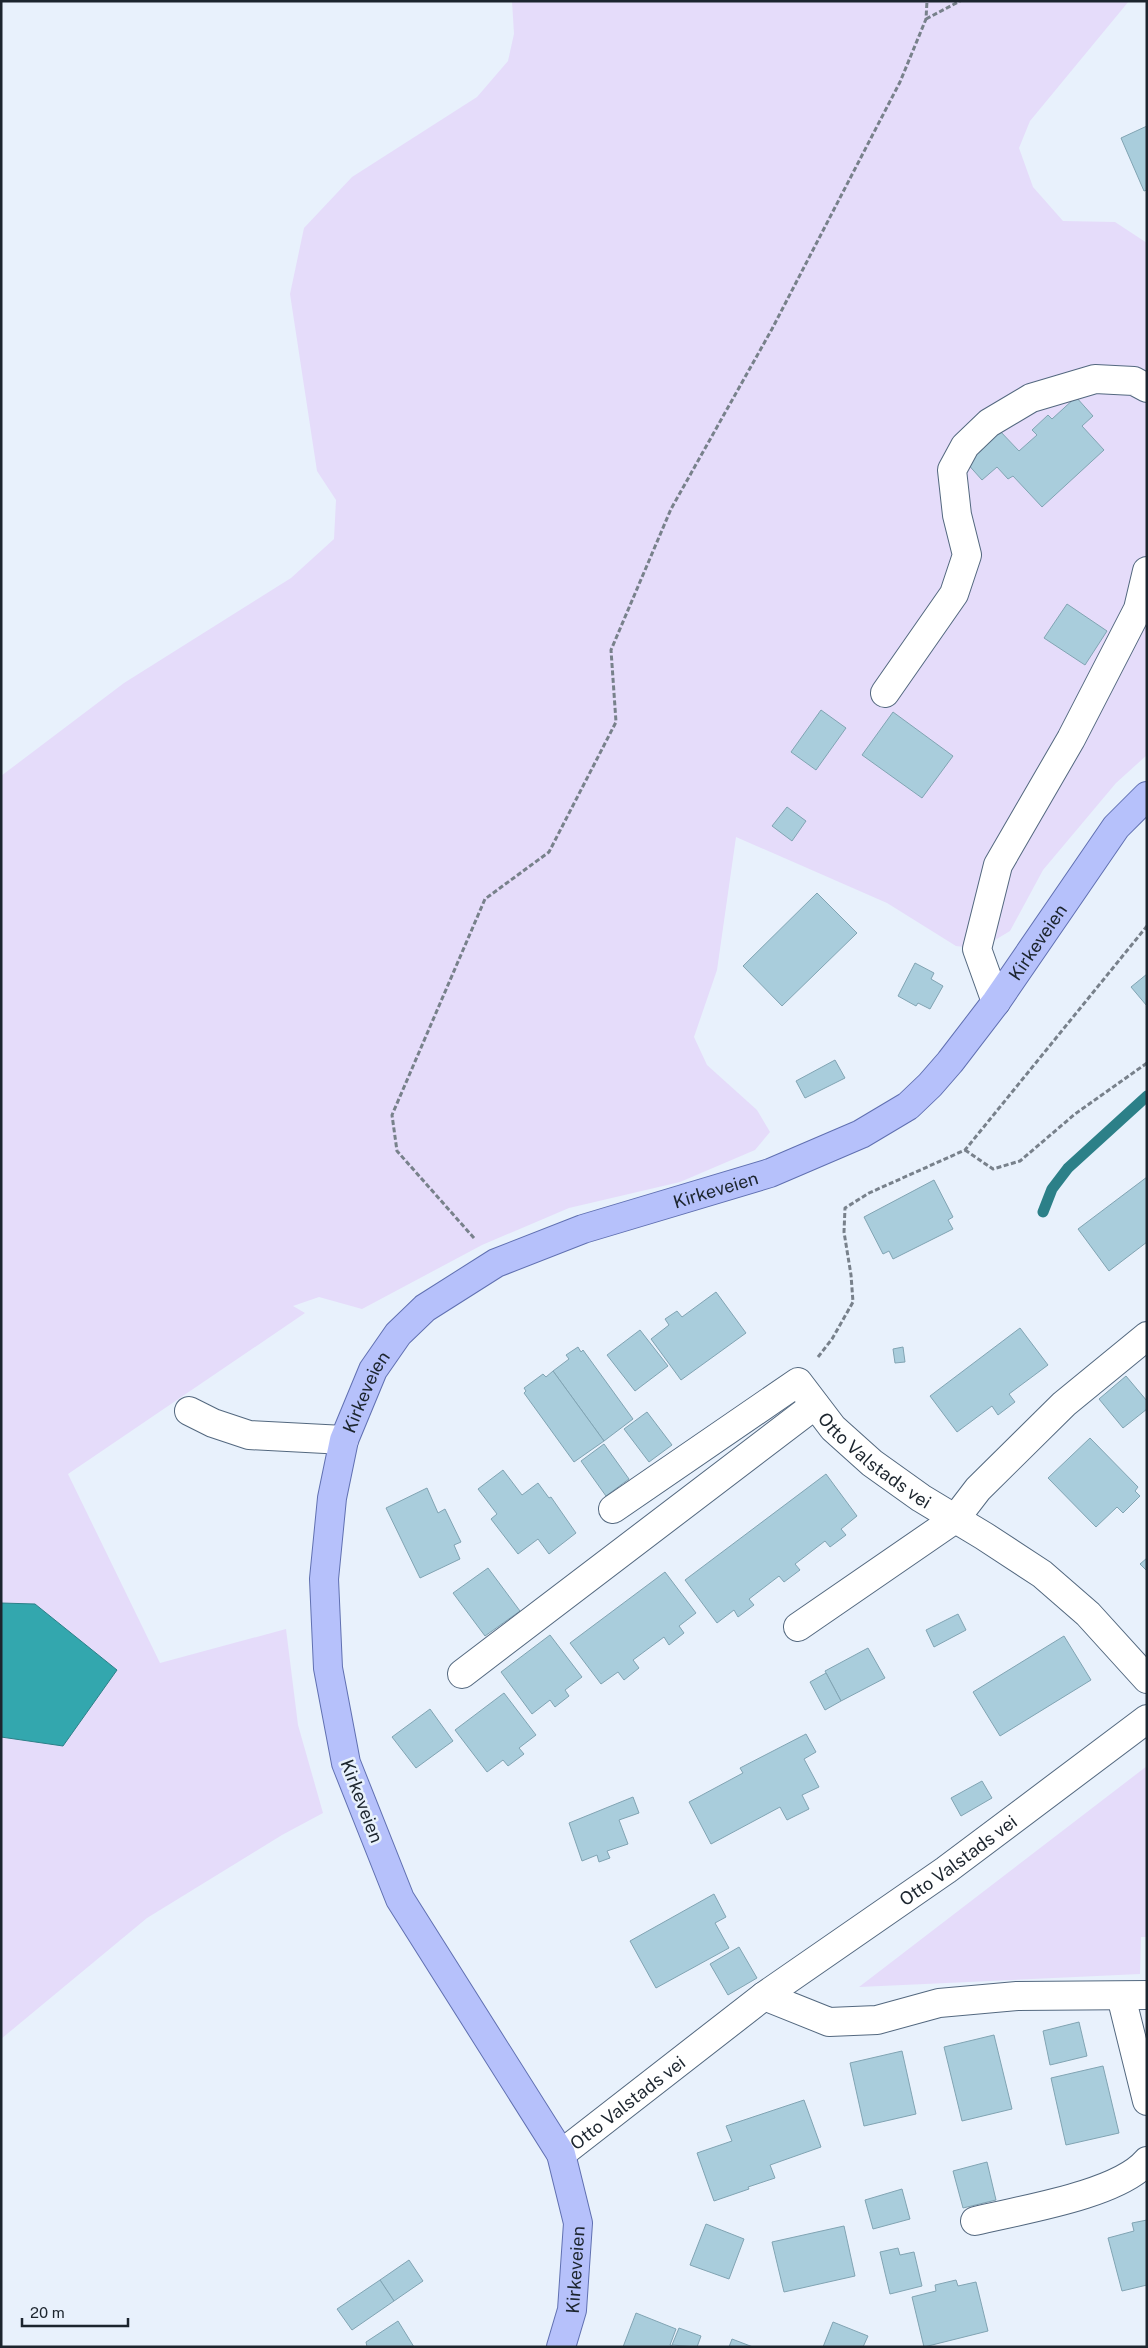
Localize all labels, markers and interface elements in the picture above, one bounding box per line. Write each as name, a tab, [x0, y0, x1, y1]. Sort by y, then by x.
street label: Kirkeveien	[1004, 900, 1071, 984]
street label: Kirkeveien	[670, 1167, 761, 1212]
street label: Kirkeveien	[338, 1347, 394, 1436]
street label: Otto Valstads vei	[814, 1408, 935, 1512]
street label: Kirkeveien	[336, 1756, 388, 1846]
street label: Otto Valstads vei	[895, 1810, 1021, 1910]
street label: Otto Valstads vei	[566, 2051, 689, 2154]
street label: Kirkeveien	[561, 2225, 588, 2314]
scale bar	[22, 2296, 129, 2328]
text: 20 m	[30, 2304, 65, 2321]

